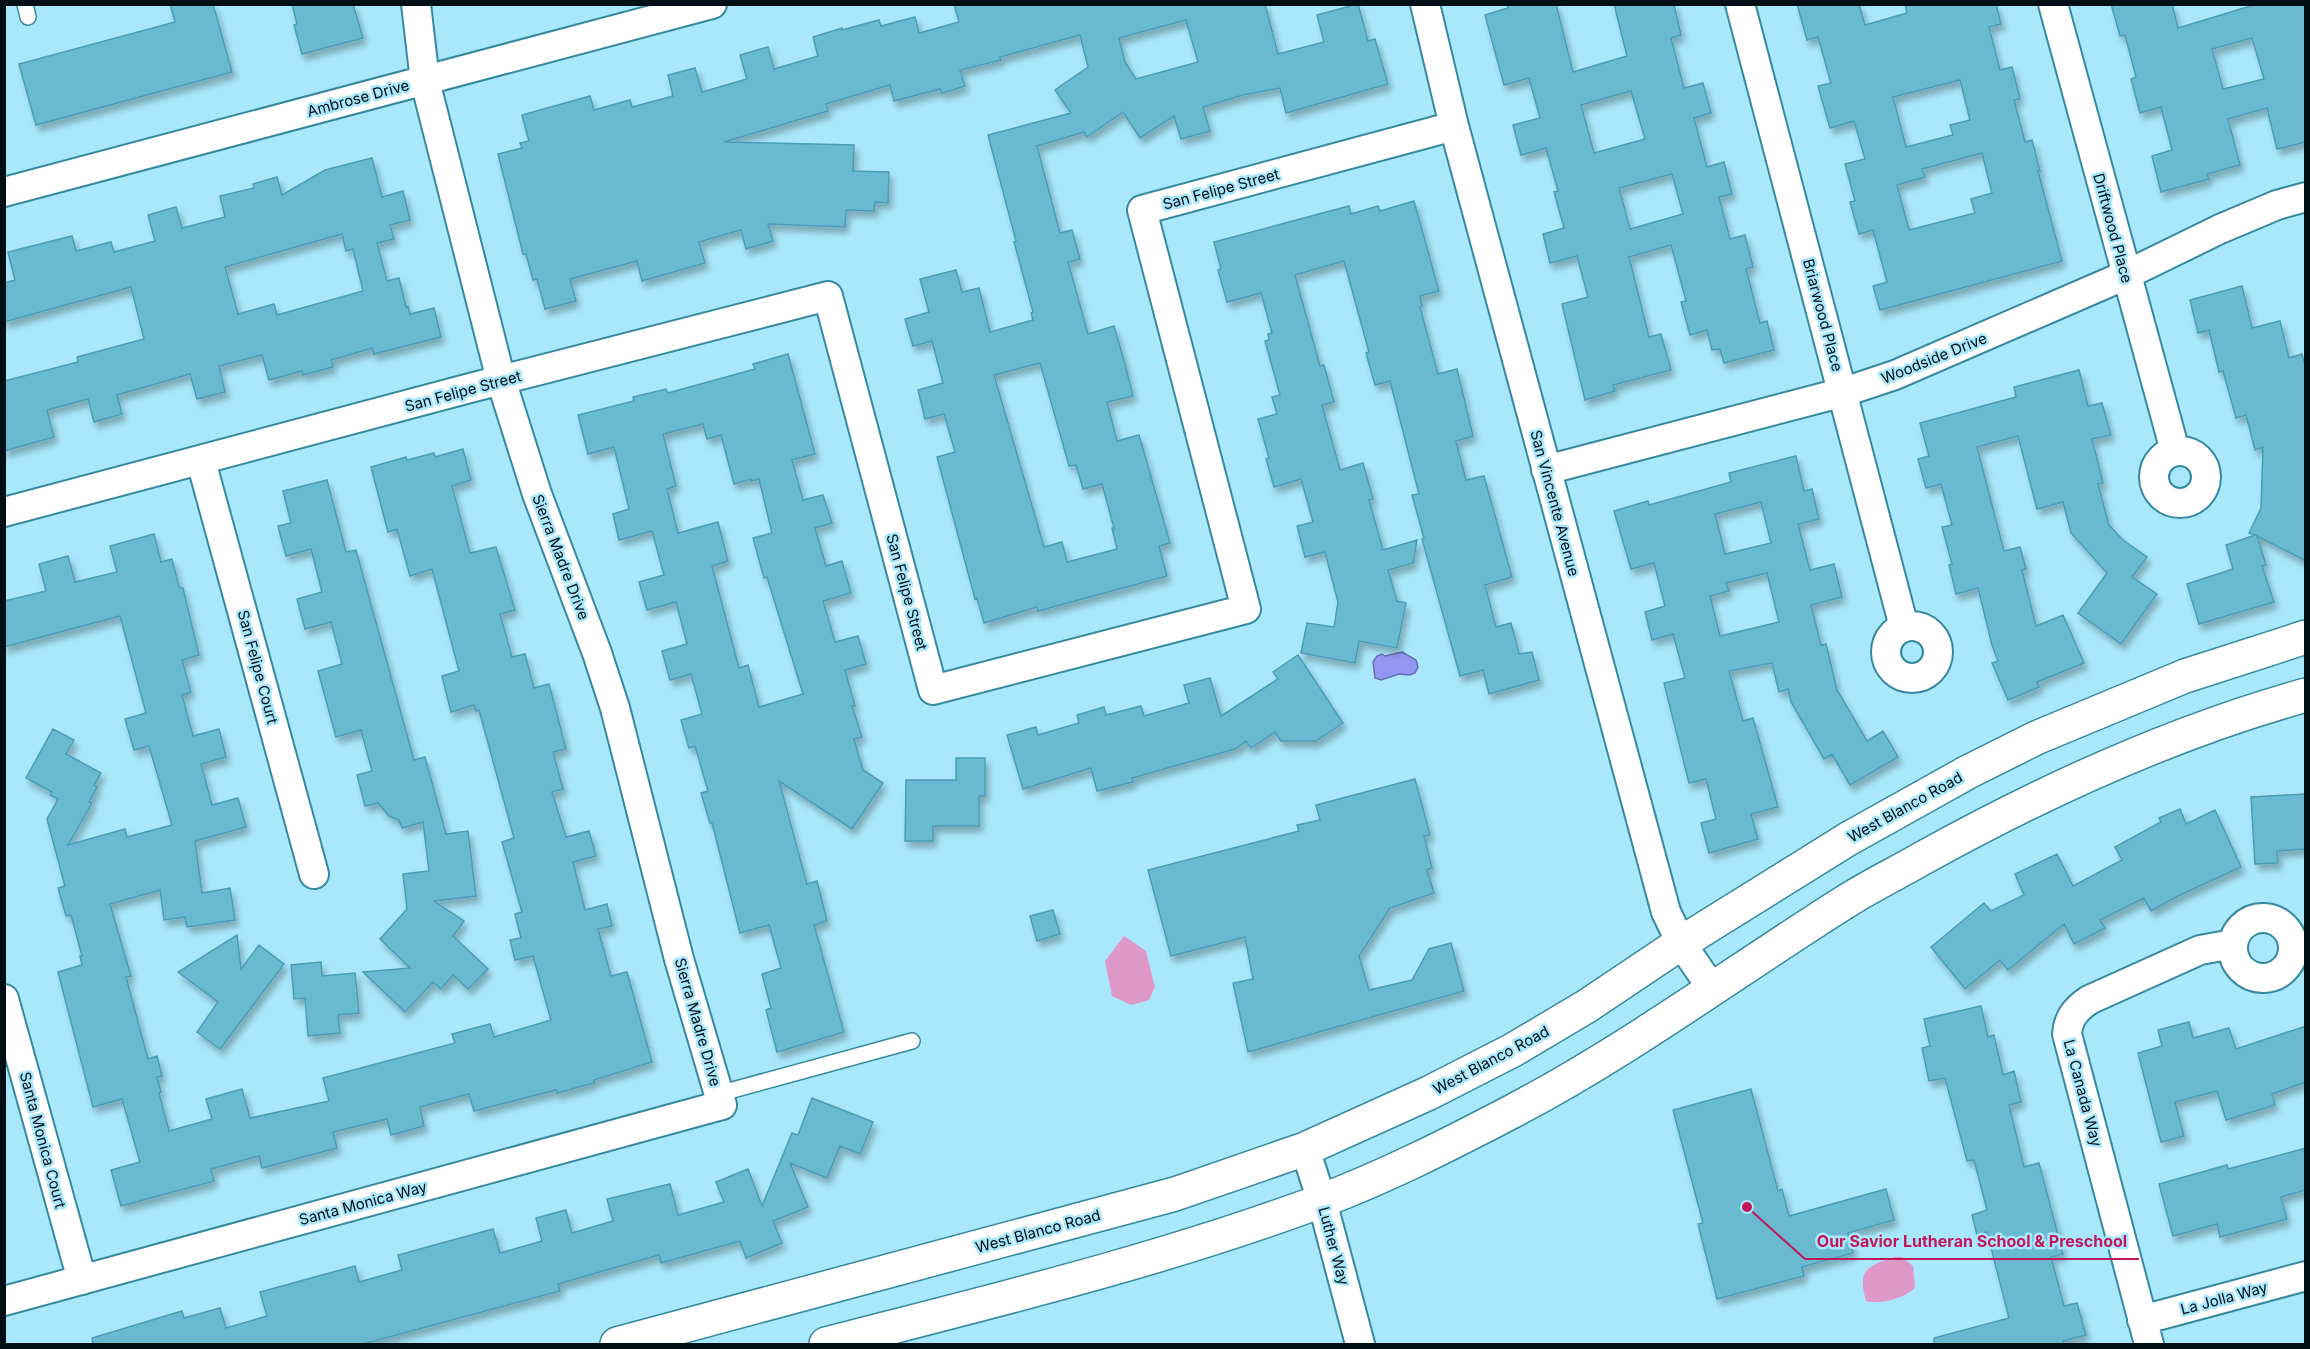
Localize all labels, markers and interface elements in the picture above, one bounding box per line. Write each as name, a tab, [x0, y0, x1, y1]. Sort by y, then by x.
street label: Ambrose Drive	[305, 75, 411, 121]
street label: San Felipe Street	[1161, 164, 1281, 214]
street label: Driftwood Place	[2089, 171, 2137, 285]
street label: Briarwood Place	[1799, 257, 1847, 373]
street label: Woodside Drive	[1878, 328, 1990, 388]
street label: San Felipe Street	[403, 366, 523, 416]
street label: San Vincente Avenue	[1526, 428, 1584, 578]
street label: Sierra Madre Drive	[528, 492, 594, 622]
street label: San Felipe Street	[882, 532, 932, 652]
street label: San Felipe Court	[234, 608, 282, 726]
street label: West Blanco Road	[1844, 768, 1966, 846]
street label: Sierra Madre Drive	[671, 955, 725, 1089]
street label: West Blanco Road	[1430, 1021, 1552, 1099]
street label: La Canada Way	[2060, 1037, 2107, 1149]
street label: Santa Monica Court	[16, 1070, 70, 1210]
street label: Santa Monica Way	[297, 1177, 430, 1229]
street label: West Blanco Road	[973, 1205, 1103, 1257]
street label: Luther Way	[1314, 1205, 1354, 1288]
callout: Our Savior Lutheran School & Preschool	[1805, 1225, 2139, 1259]
text: Our Savior Lutheran School & Preschool	[1817, 1231, 2127, 1251]
street label: La Jolla Way	[2178, 1277, 2270, 1319]

